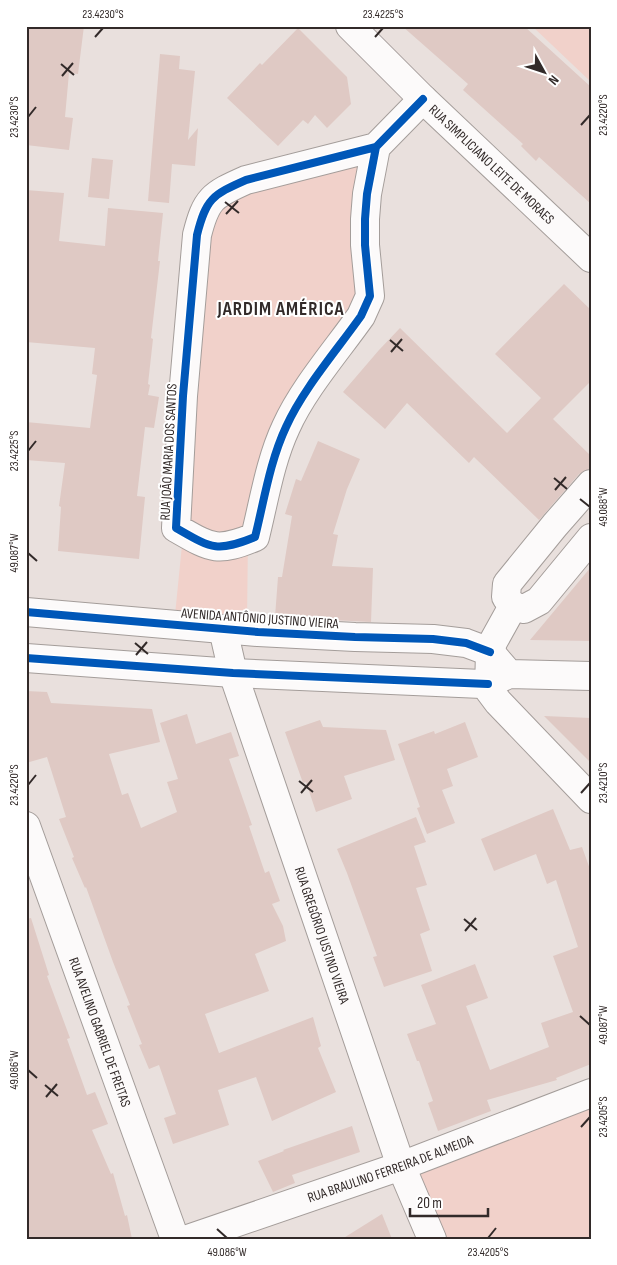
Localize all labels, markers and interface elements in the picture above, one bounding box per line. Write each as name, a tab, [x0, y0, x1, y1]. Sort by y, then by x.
text: 23.4230°S	[82, 7, 124, 22]
text: 23.4225°S	[363, 7, 403, 22]
north arrow	[520, 48, 570, 98]
text: N	[545, 72, 562, 88]
text: 23.4220°S	[596, 94, 611, 136]
text: 23.4230°S	[7, 96, 22, 138]
street label: RUA SIMPLICIANO LEITE DE MORAES	[425, 101, 558, 228]
district label: JARDIM AMÉRICA	[216, 298, 345, 321]
street label: RUA JOÃO MARIA DOS SANTOS	[156, 383, 181, 521]
text: 23.4225°S	[7, 431, 22, 471]
text: 49.088°W	[596, 487, 611, 527]
text: 49.087°W	[7, 533, 22, 573]
street label: AVENIDA ANTÔNIO JUSTINO VIEIRA	[180, 604, 340, 633]
text: 23.4210°S	[596, 763, 611, 803]
text: 23.4220°S	[7, 764, 22, 806]
street label: RUA GREGÓRIO JUSTINO VIEIRA	[291, 865, 353, 1007]
street label: RUA AVELINO GABRIEL DE FREITAS	[65, 955, 135, 1109]
text: 49.087°W	[596, 1005, 611, 1045]
text: 49.086°W	[7, 1050, 22, 1090]
text: 23.4205°S	[596, 1096, 611, 1138]
street label: RUA BRAULINO FERREIRA DE ALMEIDA	[305, 1131, 476, 1206]
scale bar	[410, 1185, 487, 1217]
text: 20 m	[417, 1194, 442, 1213]
text: 49.086°W	[207, 1245, 247, 1260]
text: 23.4205°S	[467, 1245, 509, 1260]

